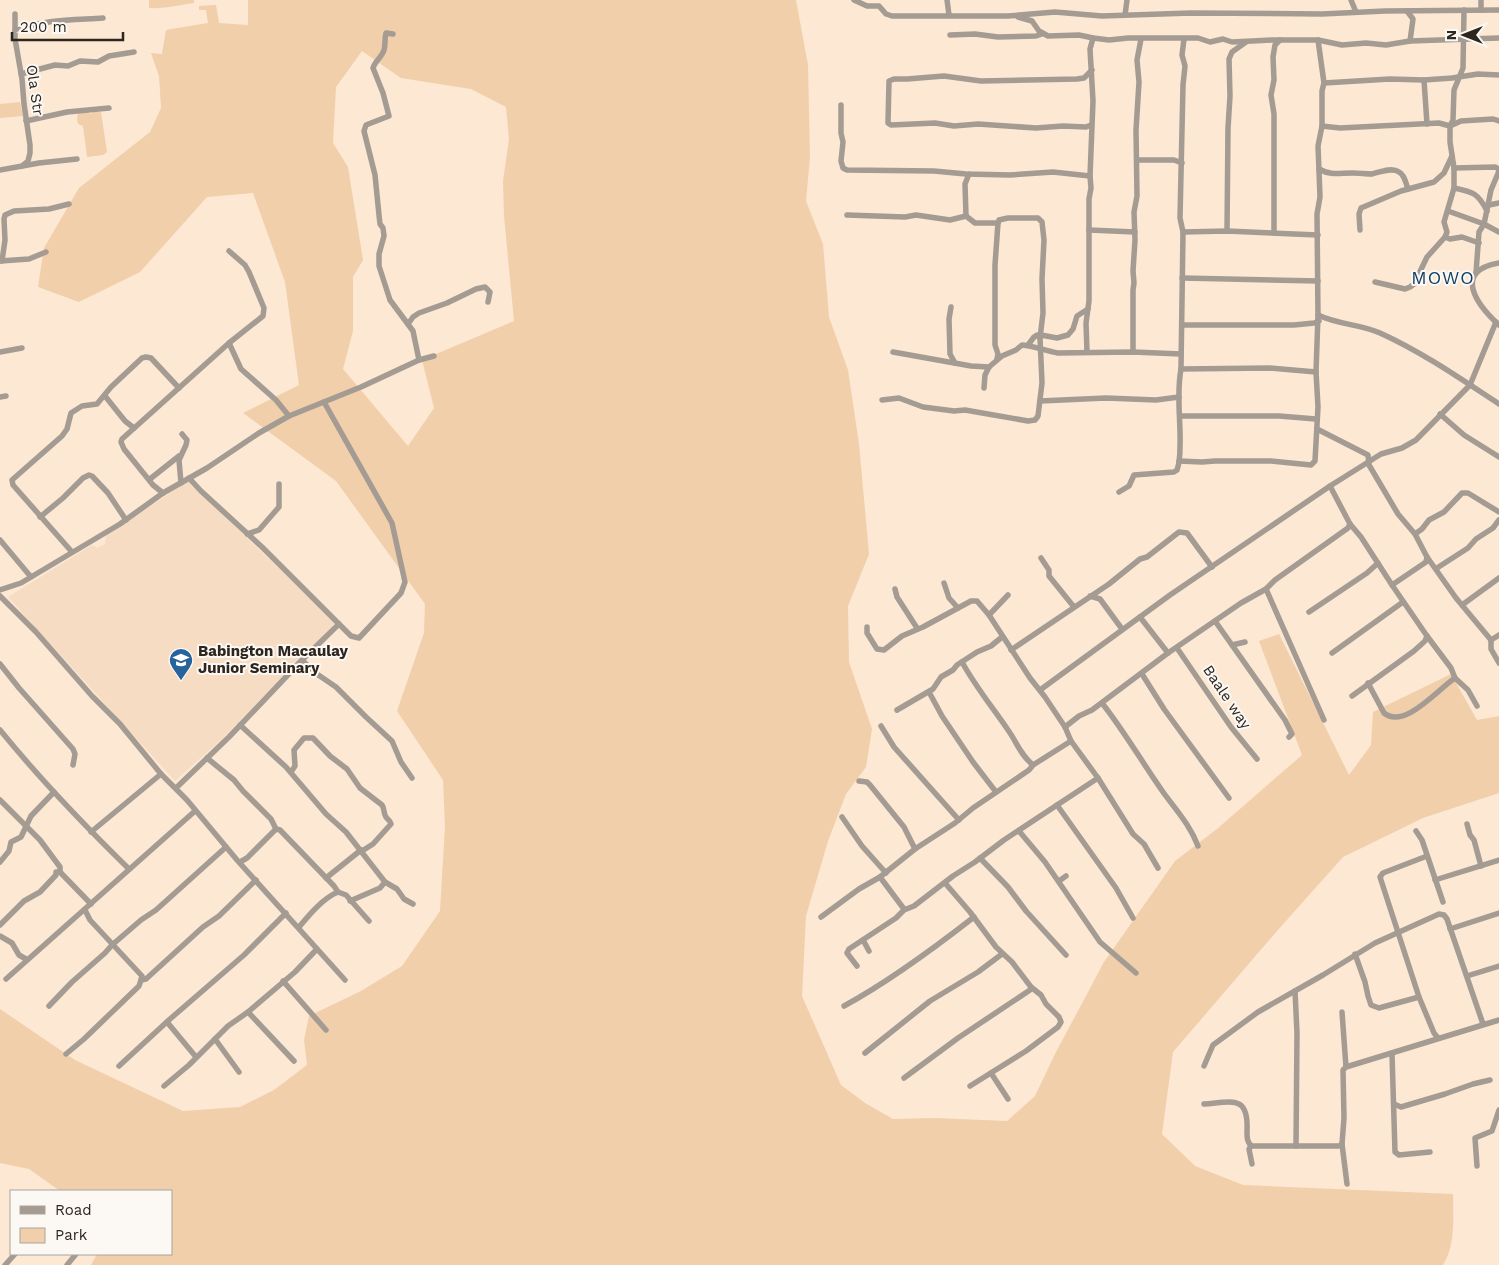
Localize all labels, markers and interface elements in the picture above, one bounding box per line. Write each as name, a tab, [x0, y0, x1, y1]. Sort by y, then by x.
scale bar	[12, 10, 124, 42]
north arrow	[1439, 10, 1489, 60]
text: 200 m	[20, 18, 67, 36]
text: N	[1443, 30, 1459, 40]
street label: Ola Str	[23, 63, 47, 117]
district label: MOWO	[1411, 267, 1475, 288]
place label: Babington Macaulay Junior Seminary	[198, 642, 348, 677]
school or university icon: Babington Macaulay Junior Seminary	[168, 647, 194, 681]
street label: Baale way	[1199, 662, 1255, 732]
legend	[10, 1190, 172, 1255]
text: Road	[55, 1201, 92, 1219]
text: Park	[55, 1226, 88, 1244]

